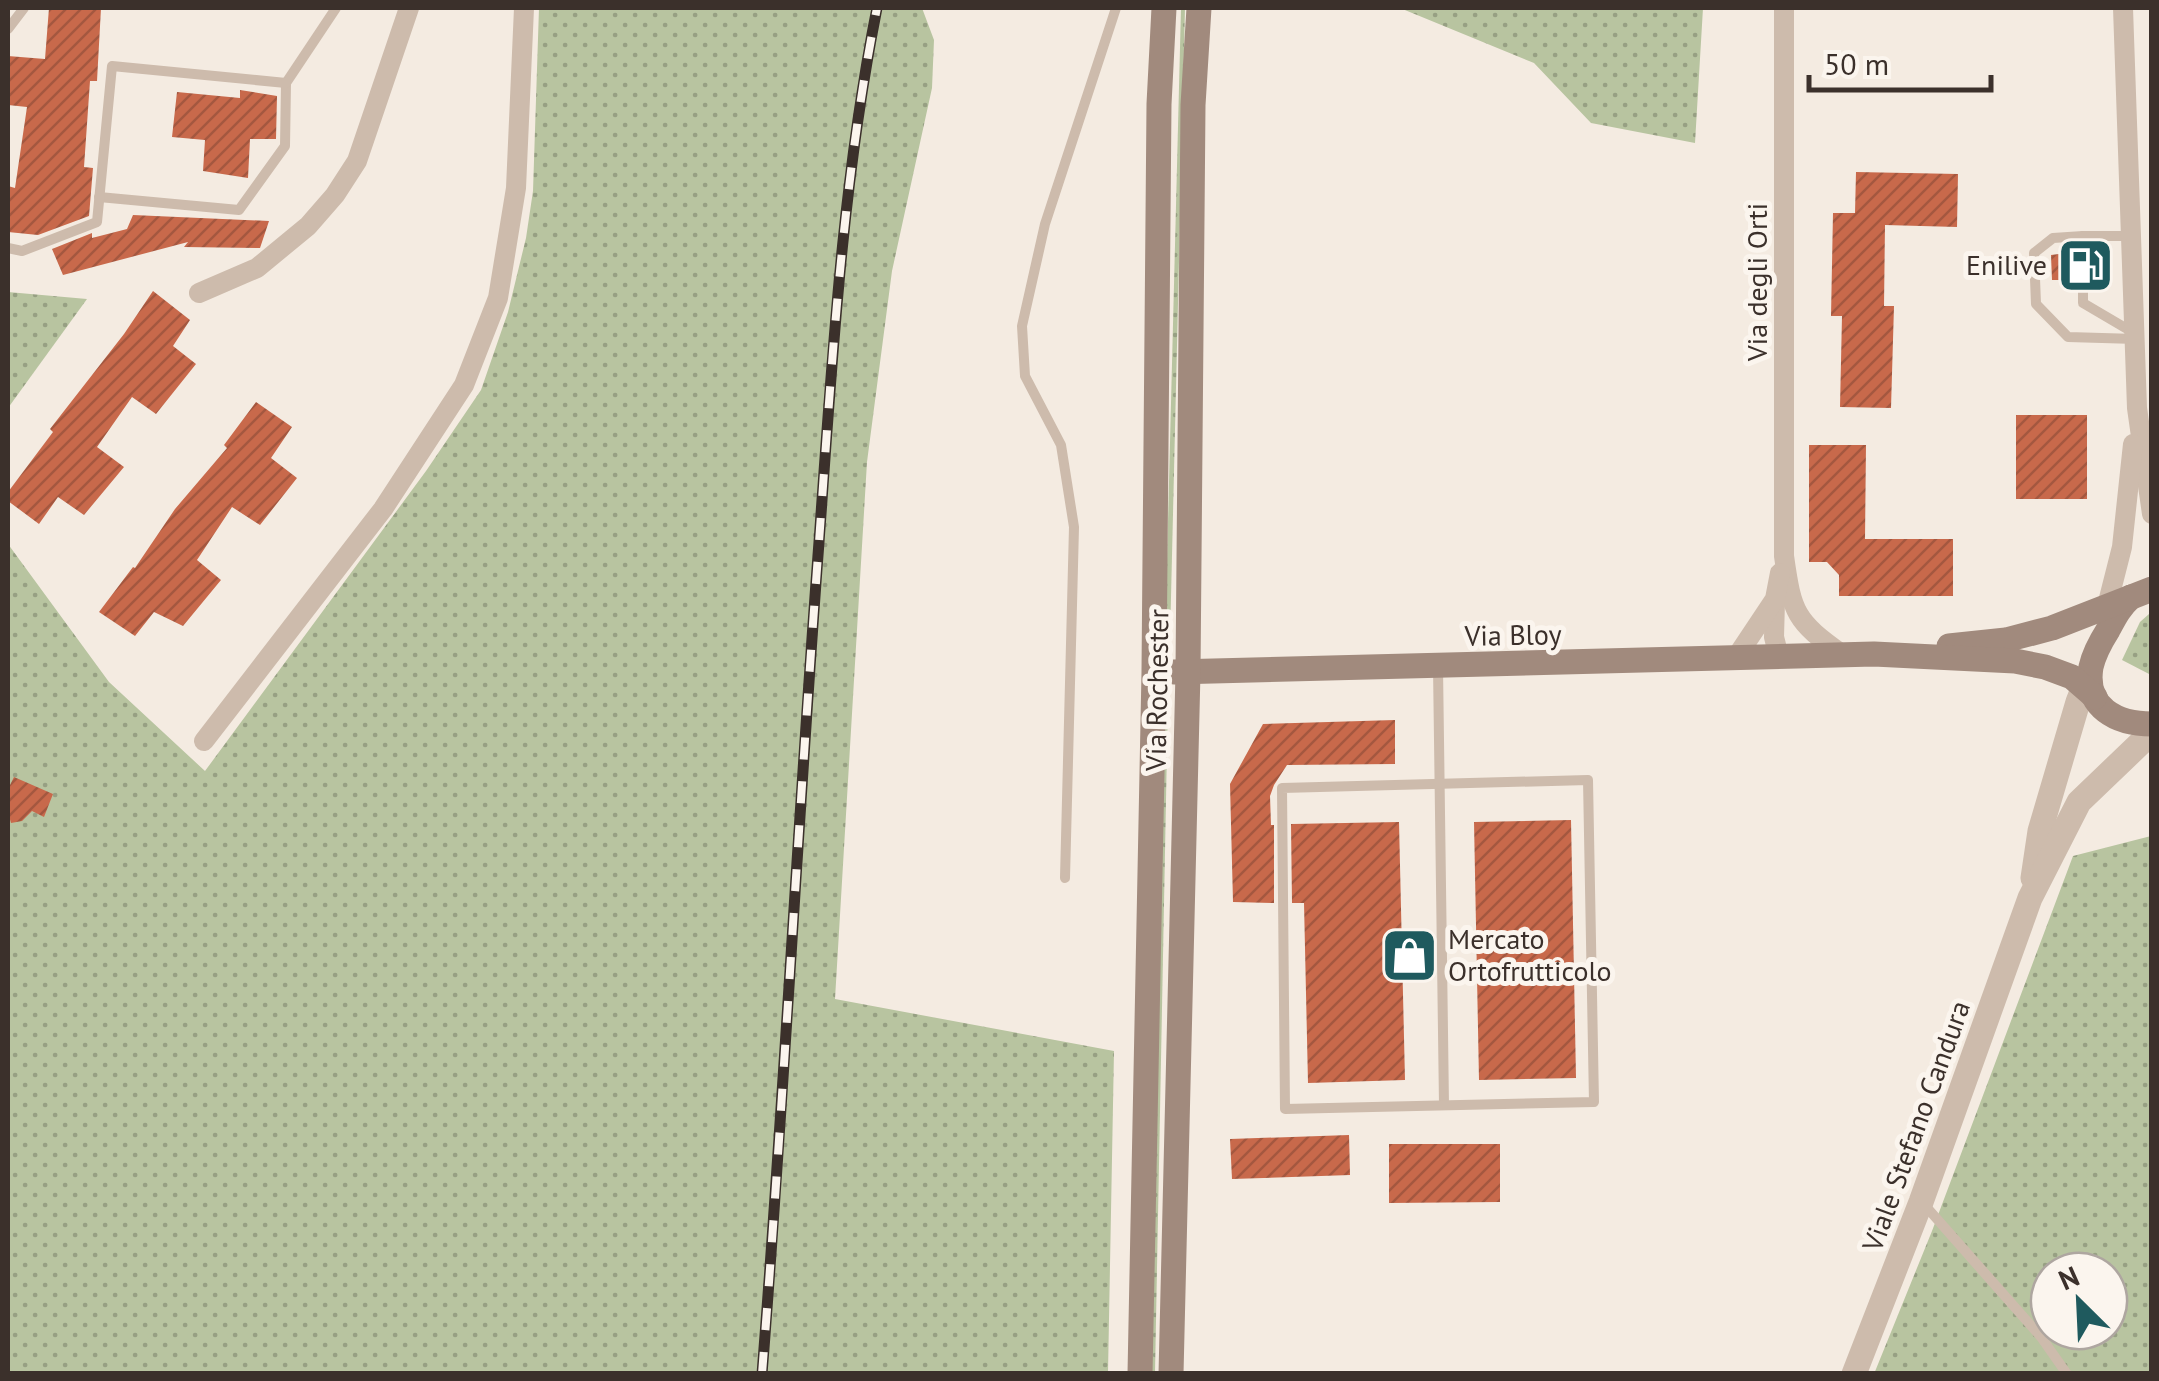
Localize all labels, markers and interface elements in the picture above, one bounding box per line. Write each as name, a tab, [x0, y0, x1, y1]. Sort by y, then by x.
scale bar	[1809, 30, 1992, 92]
text: 50 m	[1824, 44, 1889, 83]
street label: Via degli Orti	[1738, 203, 1775, 362]
fuel station icon: Enilive	[2056, 235, 2116, 295]
place label: Enilive	[1966, 246, 2047, 283]
street label: Via Rochester	[1137, 608, 1176, 772]
street label: Via Bloy	[1463, 615, 1562, 654]
place label: Mercato Ortofrutticolo	[1448, 920, 1612, 989]
shop icon: Mercato Ortofrutticolo	[1379, 925, 1439, 985]
street label: Viale Stefano Candura	[1853, 995, 1978, 1257]
north arrow	[2029, 1251, 2129, 1351]
text: N	[2053, 1257, 2085, 1298]

